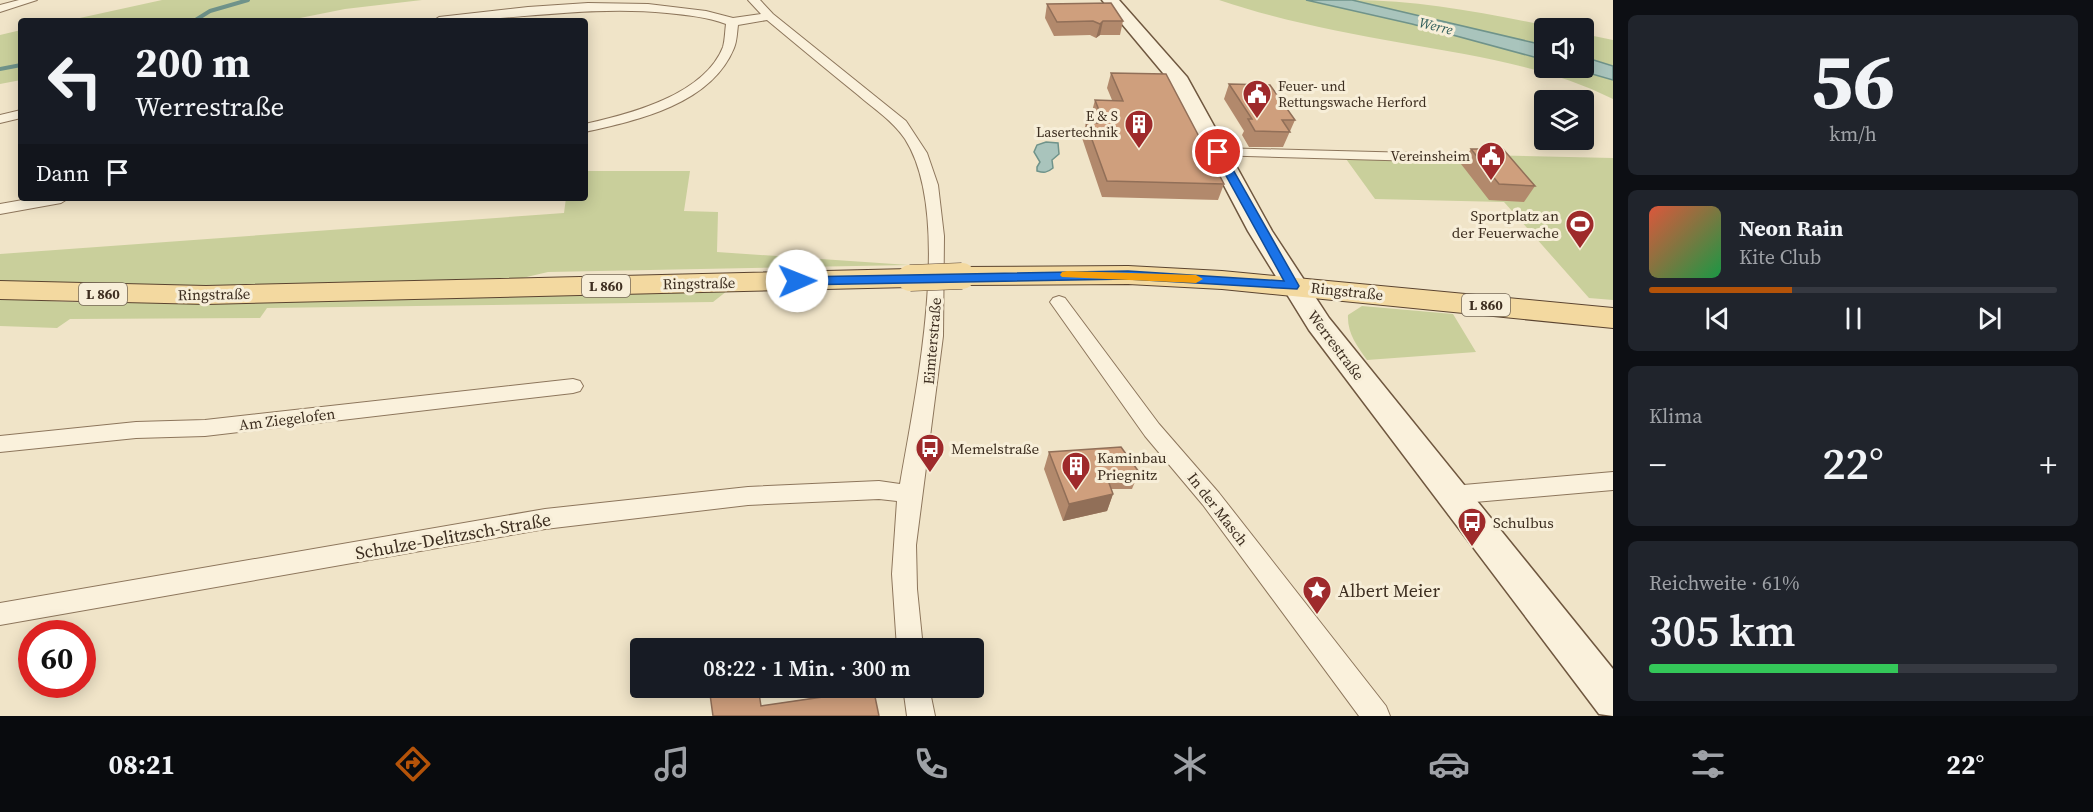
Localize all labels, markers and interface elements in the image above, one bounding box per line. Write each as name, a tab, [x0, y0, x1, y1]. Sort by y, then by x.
water label: Werre	[1417, 12, 1455, 40]
map controls	[1534, 18, 1594, 150]
button: sound	[1534, 18, 1594, 78]
text: 56	[1811, 27, 1895, 134]
text: 200 m	[135, 33, 250, 91]
icon: left	[36, 42, 114, 120]
place label: Feuer- und Rettungswache Herford	[1278, 76, 1426, 112]
public building icon: Feuer- und Rettungswache Herford	[1241, 78, 1273, 120]
text: Werrestraße	[135, 88, 284, 125]
button: layers	[1534, 90, 1594, 150]
place label: E & S Lasertechnik	[1036, 106, 1118, 142]
building icon: E & S Lasertechnik	[1123, 108, 1155, 150]
text: km/h	[1829, 120, 1877, 148]
pin	[1192, 126, 1243, 177]
icon: arrive	[1201, 135, 1234, 168]
public building icon: Vereinsheim	[1475, 140, 1507, 182]
place label: Vereinsheim	[1391, 146, 1470, 166]
icon: arrive	[101, 156, 134, 189]
text: Dann	[36, 158, 89, 188]
place label: Sportplatz an der Feuerwache	[1452, 205, 1559, 243]
sports icon: Sportplatz an der Feuerwache	[1564, 208, 1596, 250]
text: Neon Rain	[1739, 213, 1843, 243]
text: Kite Club	[1739, 243, 1821, 271]
position arrow	[765, 249, 829, 313]
street label: Ringstraße	[662, 272, 736, 294]
road number: L 860	[582, 275, 630, 297]
street label: Ringstraße	[1310, 277, 1385, 305]
road number: L 860	[79, 283, 127, 305]
street label: Ringstraße	[177, 283, 251, 305]
road number: L 860	[1462, 294, 1510, 316]
street label: Eimterstraße	[918, 296, 946, 385]
icon: previous	[1701, 302, 1734, 335]
icon: pause	[1837, 302, 1870, 335]
icon: next	[1973, 302, 2006, 335]
street label: Werrestraße	[1303, 306, 1370, 385]
text: Klima	[1649, 402, 1702, 430]
street label: Am Ziegelofen	[238, 403, 336, 435]
bus stop icon: Memelstraße	[914, 432, 946, 474]
text: 22°	[1822, 432, 1884, 494]
place label: Memelstraße	[951, 438, 1039, 459]
text: −	[1649, 442, 1667, 487]
text: +	[2040, 442, 2057, 487]
place label: Kaminbau Priegnitz	[1097, 447, 1167, 485]
building icon: Kaminbau Priegnitz	[1060, 450, 1092, 492]
street label: In der Masch	[1183, 468, 1253, 550]
street label: Schulze-Delitzsch-Straße	[353, 506, 553, 566]
bus stop icon: Schulbus	[1456, 506, 1488, 548]
place label: Schulbus	[1493, 512, 1554, 533]
text: Reichweite · 61%	[1649, 569, 1800, 597]
place icon: Albert Meier	[1301, 574, 1333, 616]
place label: Albert Meier	[1338, 578, 1440, 603]
text: 305 km	[1649, 599, 1796, 661]
speed limit sign: 60	[18, 620, 96, 698]
text: 08:22 · 1 Min. · 300 m	[703, 653, 911, 683]
icon: directions	[392, 743, 434, 785]
icon: music	[651, 743, 693, 785]
icon: phone	[910, 743, 952, 785]
icon: climate	[1169, 743, 1211, 785]
icon: car	[1428, 743, 1470, 785]
icon: filters	[1687, 743, 1729, 785]
text: 08:21	[109, 746, 175, 783]
text: 22°	[1946, 746, 1984, 783]

